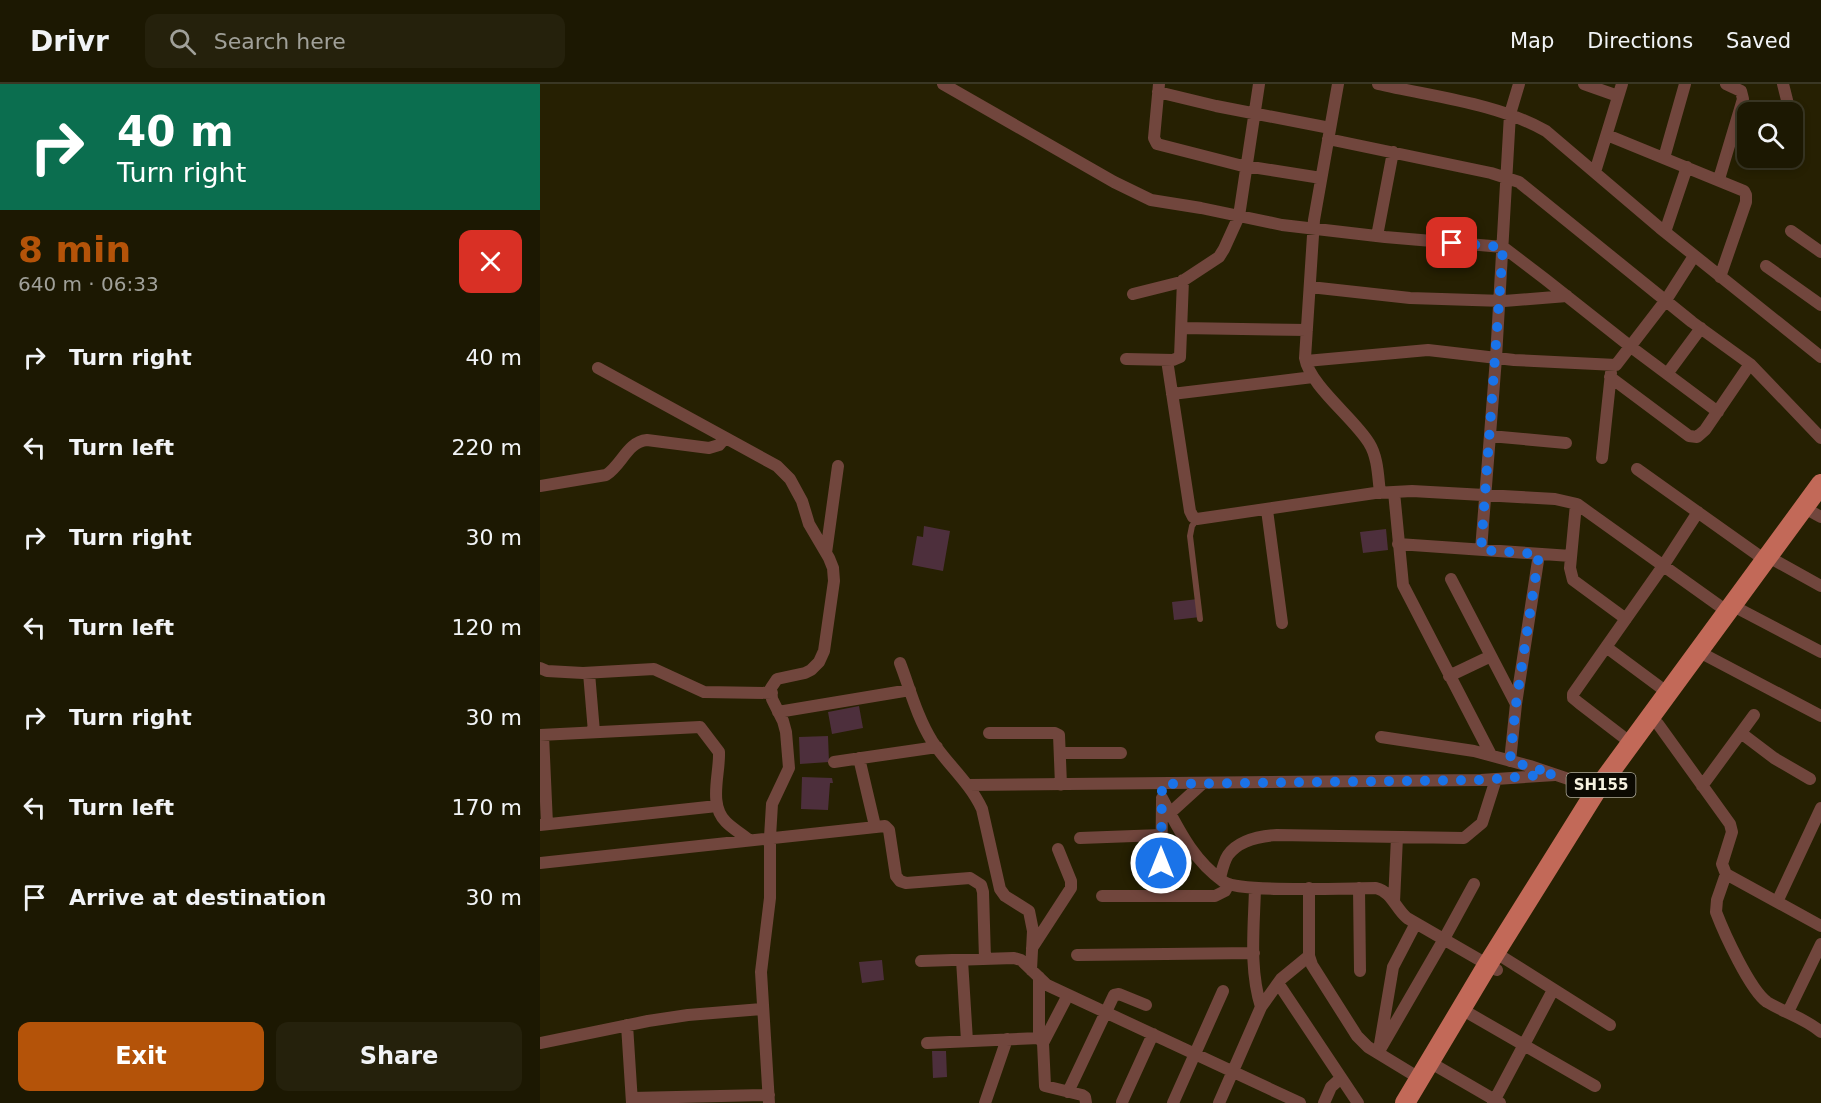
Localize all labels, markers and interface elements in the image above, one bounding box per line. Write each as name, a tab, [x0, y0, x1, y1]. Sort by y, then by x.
search box	[145, 14, 565, 68]
text: Drivr	[30, 25, 109, 58]
icon: search	[166, 25, 199, 58]
text: Search here	[214, 29, 346, 54]
text: Map	[1510, 29, 1554, 53]
text: Directions	[1587, 29, 1693, 53]
text: Saved	[1726, 29, 1791, 53]
map controls	[1737, 102, 1803, 168]
button: search	[1737, 102, 1803, 168]
text: 40 m	[117, 107, 234, 156]
icon: right	[18, 108, 96, 186]
text: Turn right	[117, 157, 246, 188]
pin	[1426, 217, 1477, 268]
icon: arrive	[1435, 226, 1468, 259]
text: 8 min	[18, 229, 131, 270]
button: close	[459, 230, 522, 293]
text: 640 m · 06:33	[18, 272, 159, 296]
icon: right	[18, 341, 51, 374]
text: Turn right	[69, 345, 192, 370]
text: 40 m	[466, 345, 522, 370]
icon: left	[18, 431, 51, 464]
text: Turn left	[69, 435, 174, 460]
text: 220 m	[452, 435, 522, 460]
icon: right	[18, 521, 51, 554]
text: Turn right	[69, 525, 192, 550]
text: 30 m	[466, 525, 522, 550]
icon: left	[18, 611, 51, 644]
text: Turn left	[69, 615, 174, 640]
text: 120 m	[452, 615, 522, 640]
icon: right	[18, 701, 51, 734]
text: Turn right	[69, 705, 192, 730]
text: 30 m	[466, 705, 522, 730]
road number: SH155	[1566, 773, 1636, 797]
icon: left	[18, 791, 51, 824]
text: Turn left	[69, 795, 174, 820]
text: 170 m	[452, 795, 522, 820]
position arrow	[1129, 831, 1193, 895]
icon: arrive	[18, 881, 51, 914]
text: Arrive at destination	[69, 885, 326, 910]
text: 30 m	[466, 885, 522, 910]
button: Exit	[18, 1022, 264, 1091]
button: Share	[276, 1022, 522, 1091]

